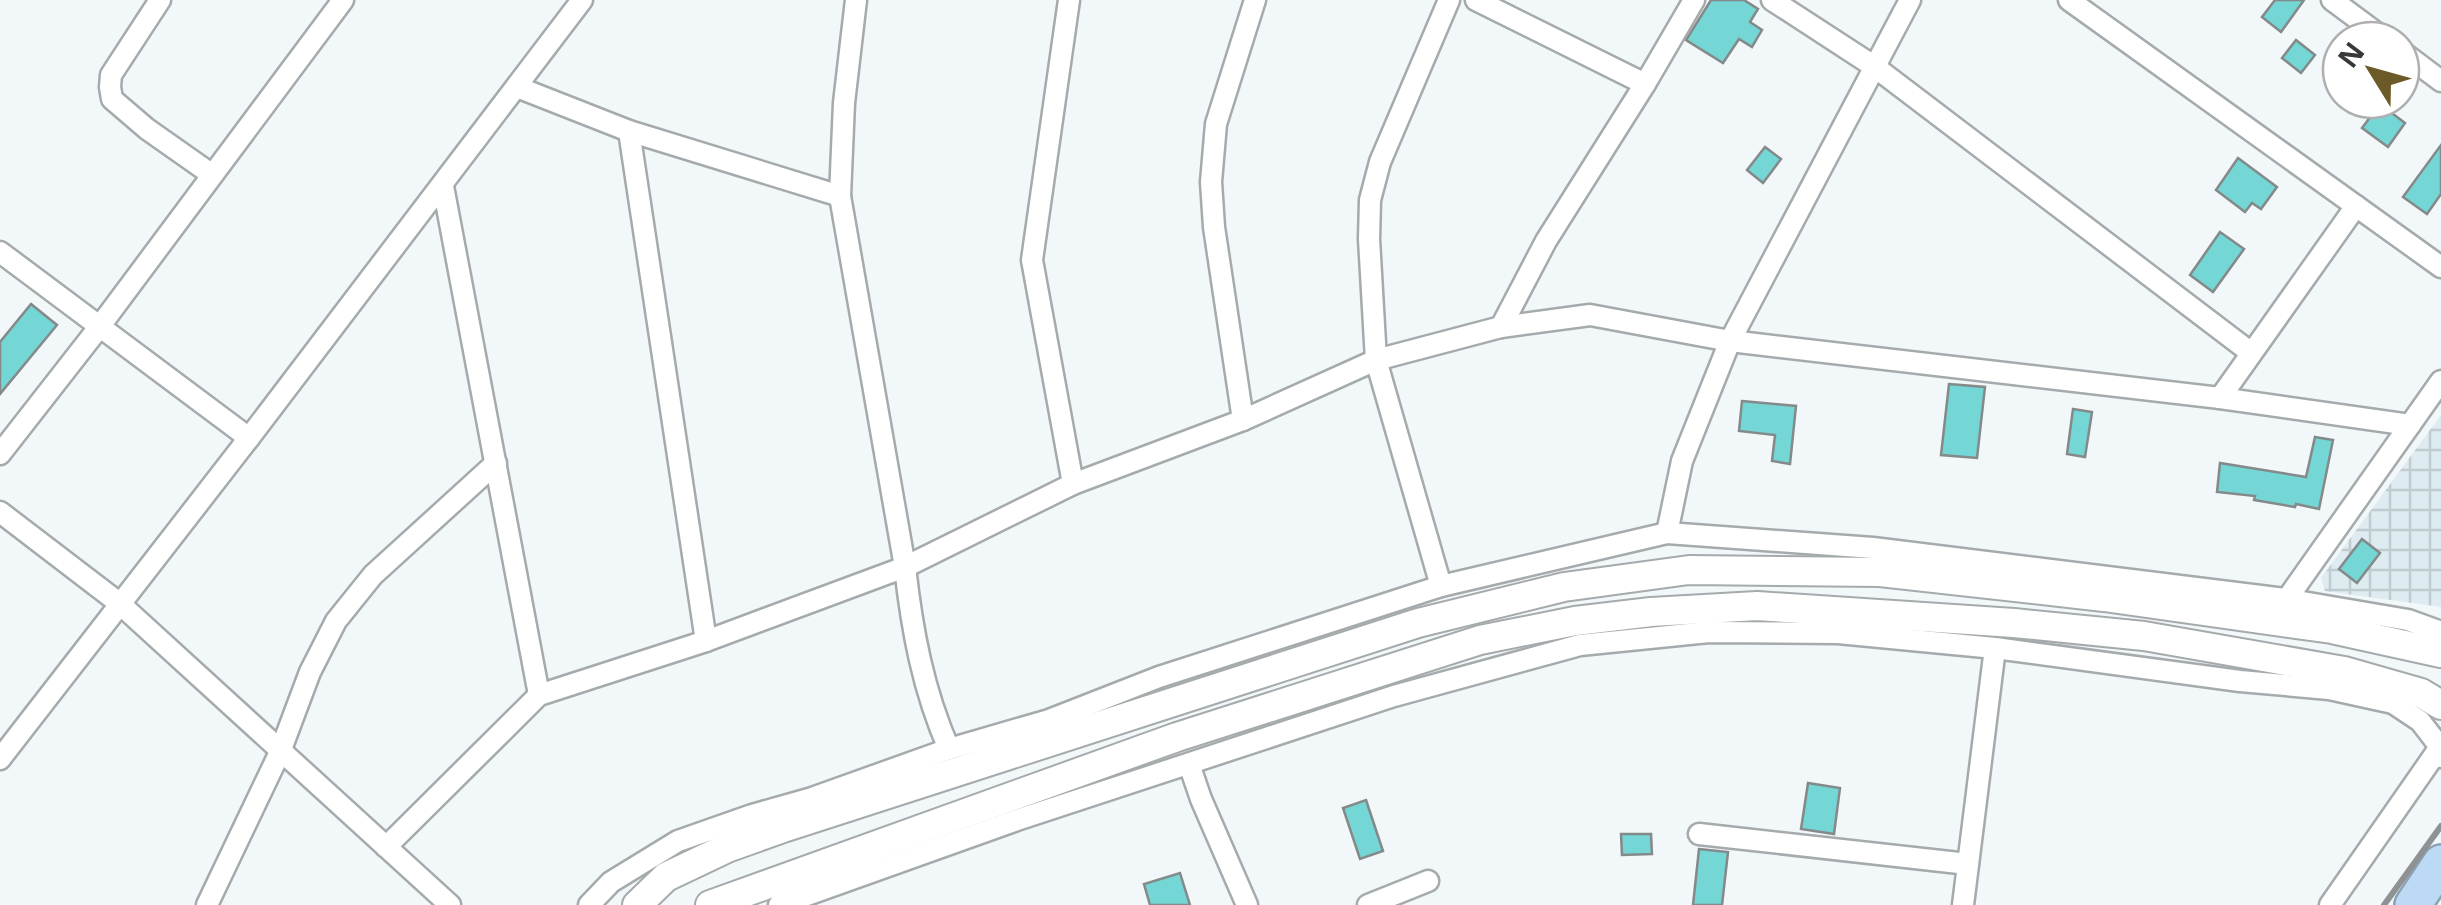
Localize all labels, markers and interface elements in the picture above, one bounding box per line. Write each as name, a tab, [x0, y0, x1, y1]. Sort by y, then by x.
north arrow	[2321, 20, 2421, 120]
text: N	[2328, 34, 2372, 75]

